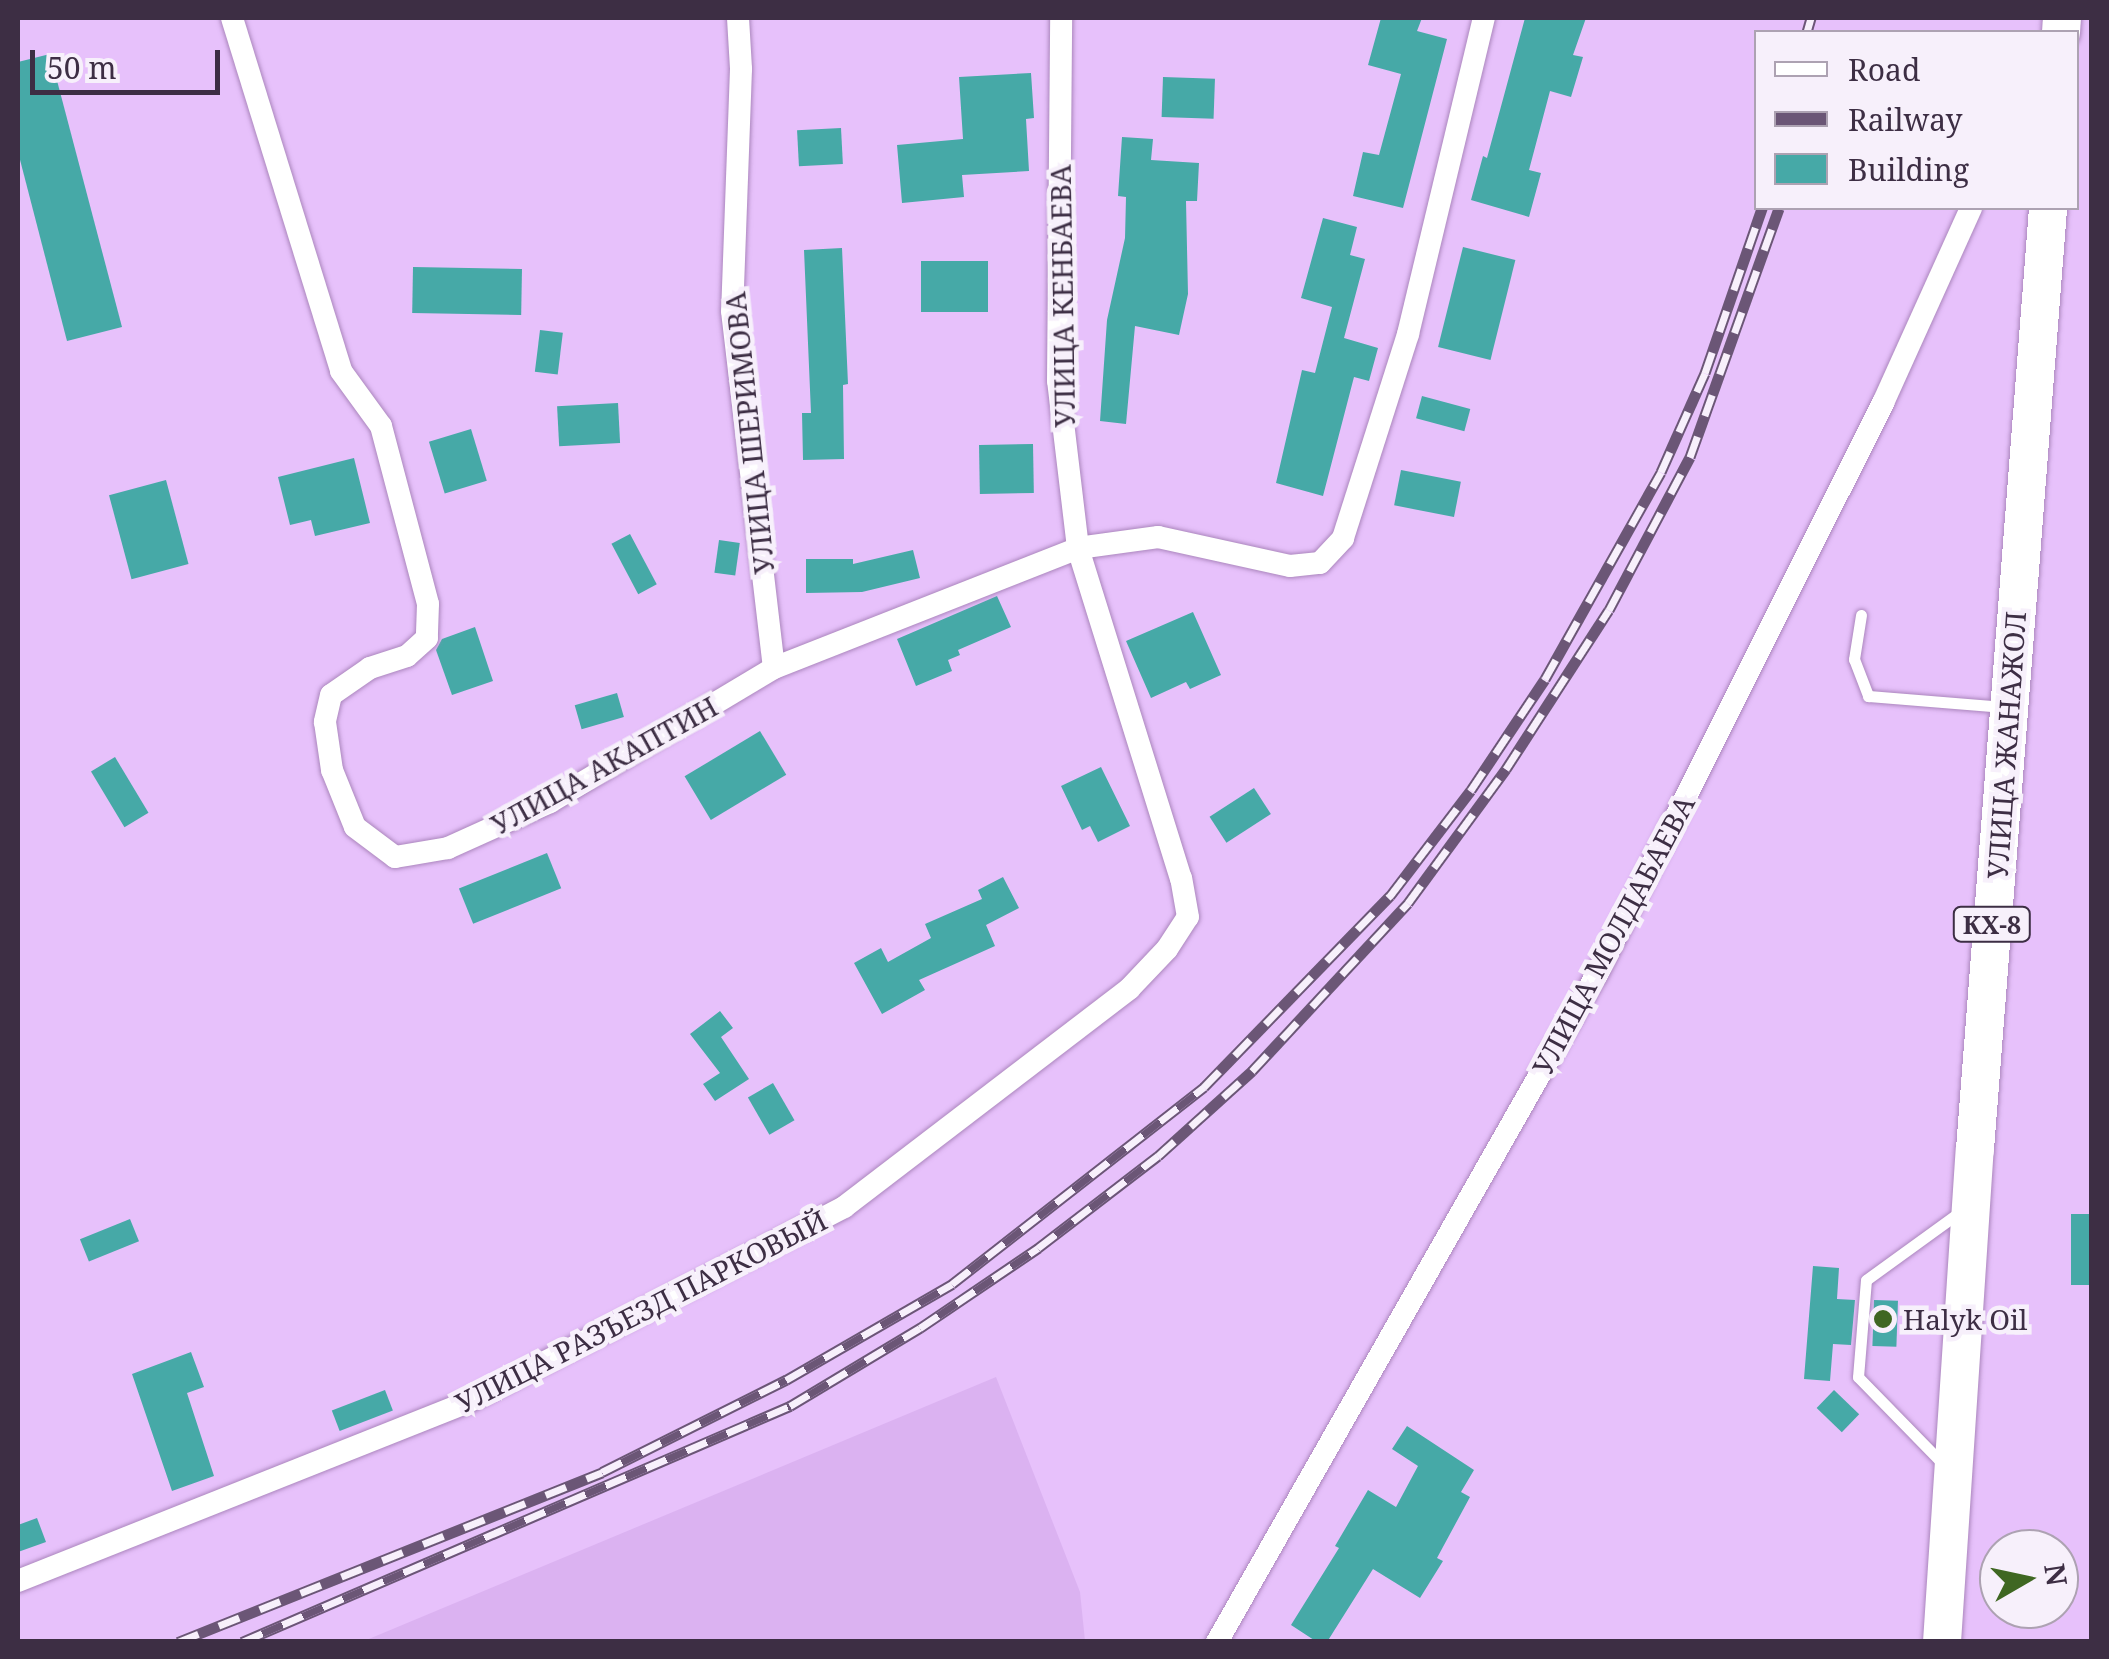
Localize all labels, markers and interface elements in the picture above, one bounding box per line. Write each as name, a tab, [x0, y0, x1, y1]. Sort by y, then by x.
scale bar	[35, 30, 225, 92]
legend	[1754, 30, 2079, 210]
text: 50 m	[47, 47, 117, 88]
text: Road	[1848, 49, 1920, 90]
text: Railway	[1848, 99, 1963, 140]
text: Building	[1848, 149, 1969, 190]
street label: УЛИЦА КЕНБАЕВА	[1043, 164, 1081, 428]
street label: УЛИЦА ШЕРИМОВА	[717, 290, 781, 576]
street label: УЛИЦА ЖАНАЖОЛ	[1980, 610, 2032, 880]
street label: УЛИЦА АКАПТИН	[485, 689, 723, 841]
street label: УЛИЦА МОЛДАБАЕВА	[1525, 789, 1701, 1081]
road number: КХ-8	[1952, 904, 2032, 944]
street label: УЛИЦА РАЗЪЕЗД ПАРКОВЫЙ	[450, 1202, 832, 1420]
place label: Halyk Oil	[1903, 1302, 2028, 1336]
marker: Halyk Oil	[1872, 1308, 1894, 1330]
north arrow	[1979, 1529, 2079, 1629]
text: N	[2036, 1561, 2077, 1588]

